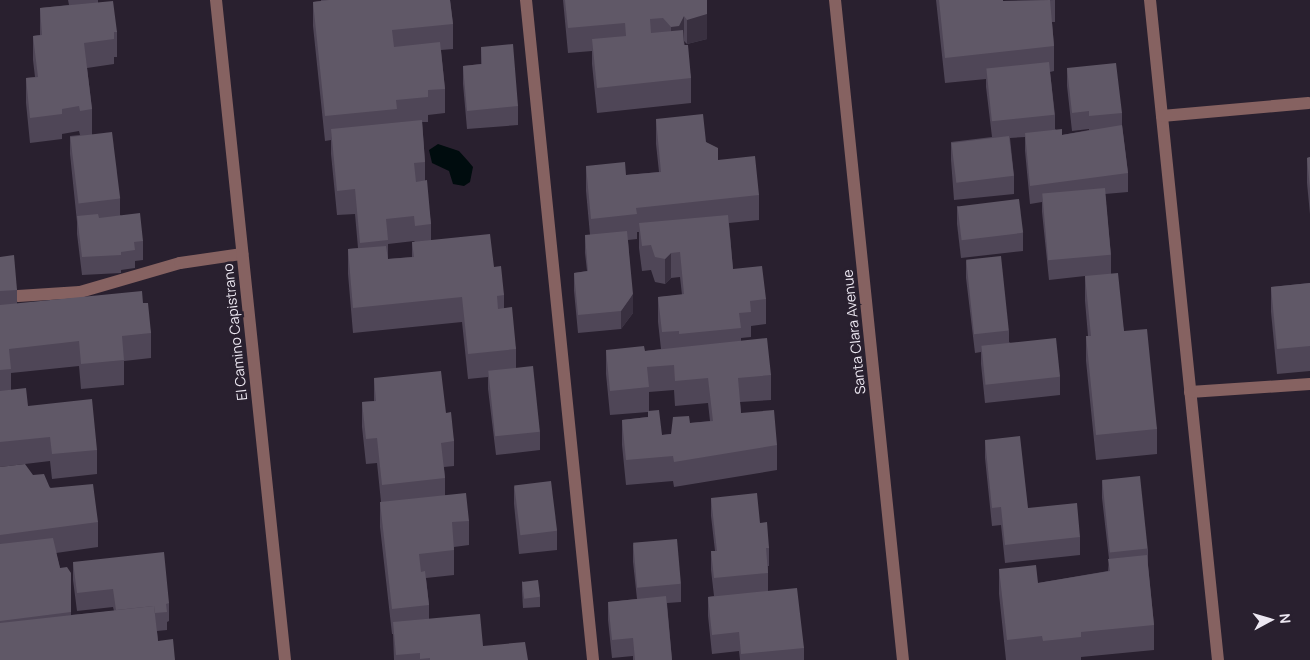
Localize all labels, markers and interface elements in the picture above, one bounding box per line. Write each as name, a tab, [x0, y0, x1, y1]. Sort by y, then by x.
street label: El Camino Capistrano	[219, 263, 251, 401]
street label: Santa Clara Avenue	[839, 269, 869, 395]
north arrow	[1245, 595, 1295, 645]
text: N	[1275, 612, 1295, 624]

